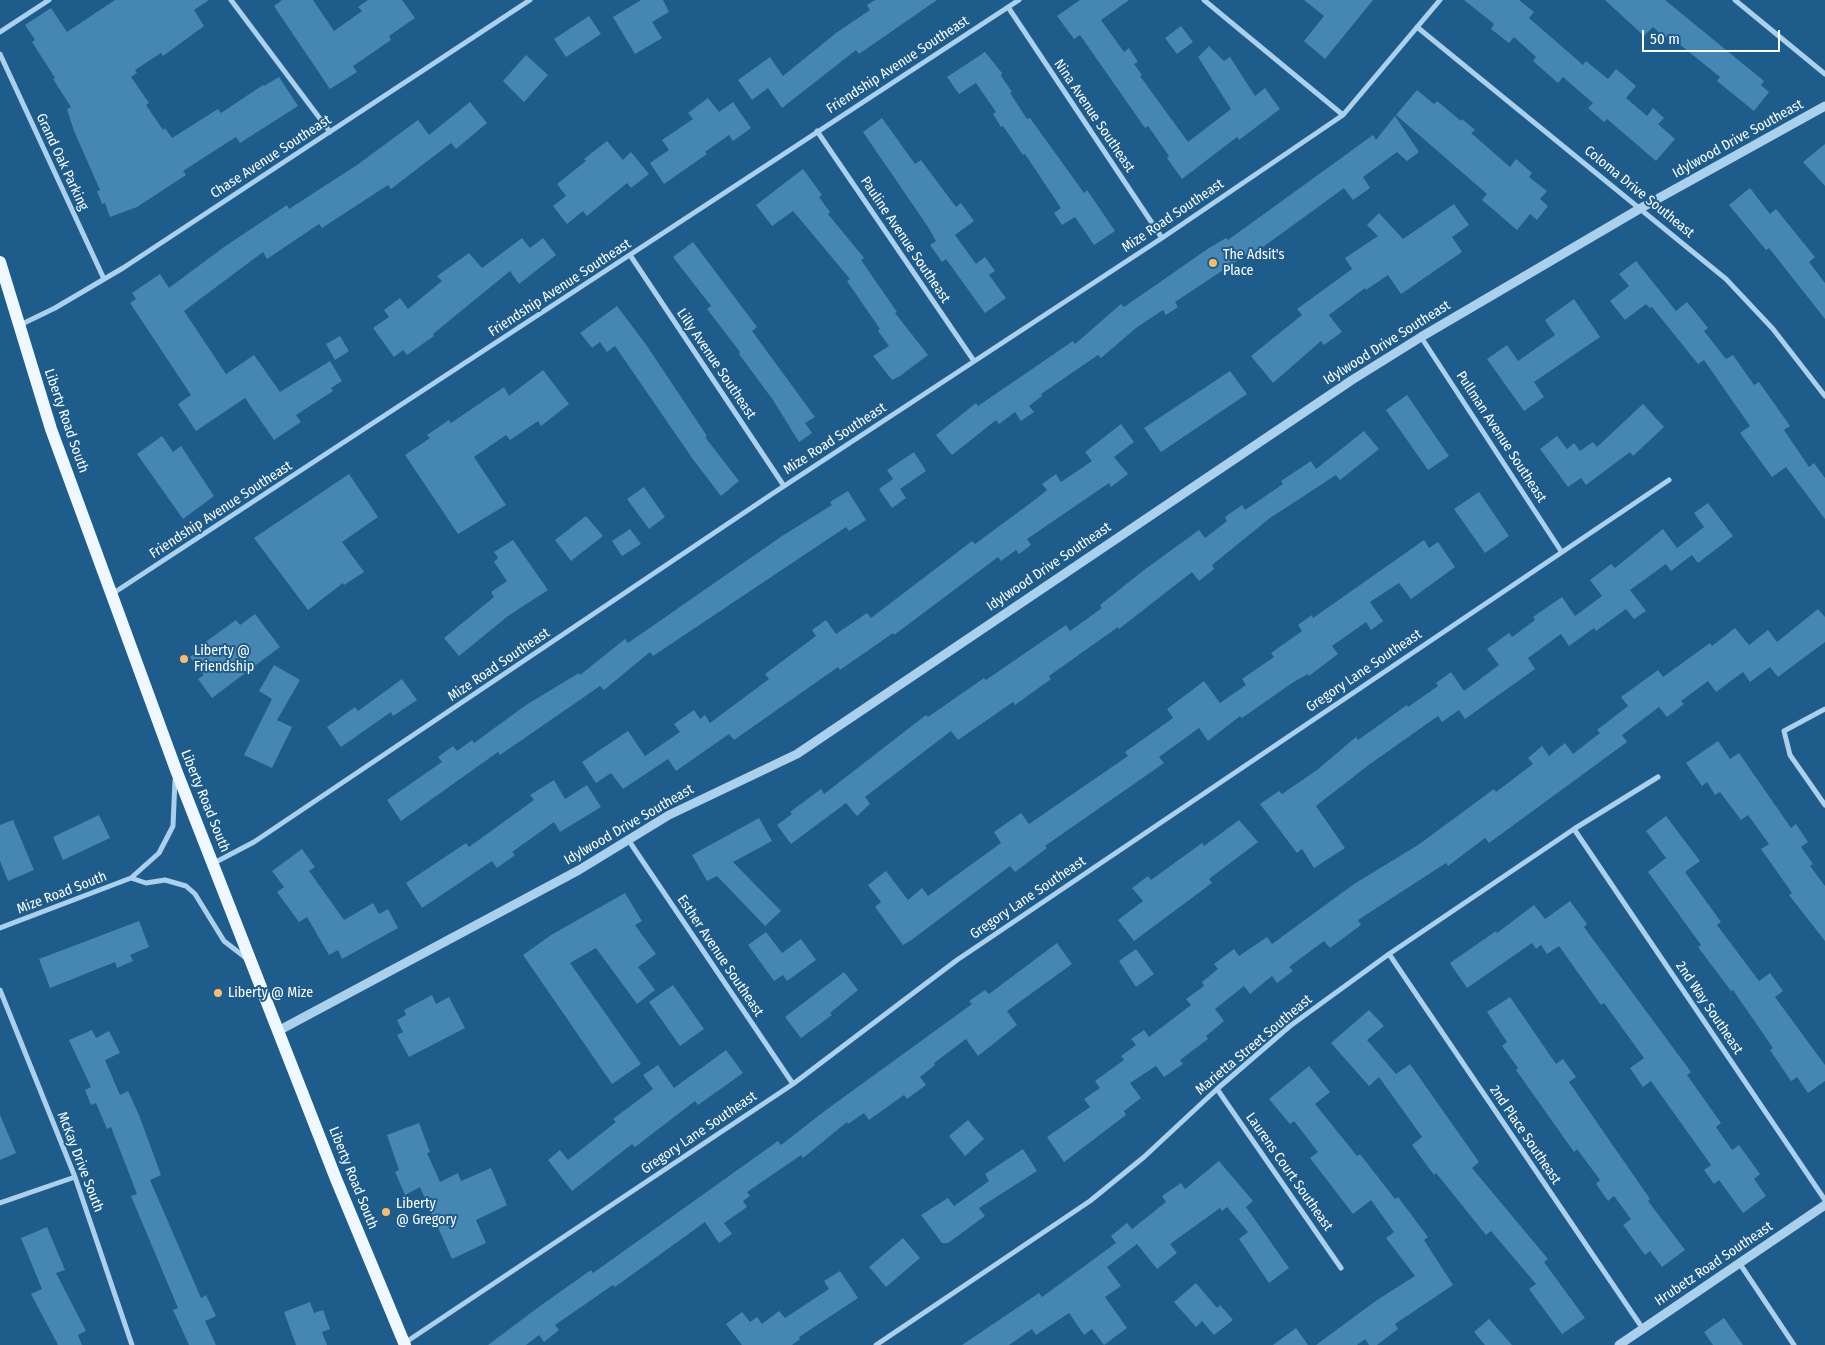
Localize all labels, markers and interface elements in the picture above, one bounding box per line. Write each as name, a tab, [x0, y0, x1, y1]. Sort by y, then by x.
street label: Friendship Avenue Southeast	[824, 13, 972, 117]
scale bar	[1645, 20, 1782, 52]
text: 50 m	[1650, 30, 1680, 48]
street label: Nina Avenue Southeast	[1050, 56, 1138, 176]
street label: Idylwood Drive Southeast	[1670, 96, 1806, 182]
street label: Grand Oak Parking	[32, 111, 92, 213]
street label: Chase Avenue Southeast	[208, 112, 334, 202]
street label: Coloma Drive Southeast	[1581, 142, 1697, 242]
street label: Pauline Avenue Southeast	[856, 174, 954, 306]
street label: Mize Road Southeast	[1119, 176, 1227, 256]
street label: Friendship Avenue Southeast	[486, 236, 634, 340]
place label: The Adsit's Place	[1223, 247, 1284, 280]
marker: The Adsit's Place	[1207, 257, 1219, 269]
street label: Idylwood Drive Southeast	[1320, 297, 1454, 389]
street label: Lilly Avenue Southeast	[673, 306, 759, 422]
street label: Liberty Road South	[40, 367, 92, 475]
street label: Pullman Avenue Southeast	[1452, 368, 1550, 506]
street label: Mize Road Southeast	[780, 400, 890, 478]
street label: Friendship Avenue Southeast	[147, 458, 295, 562]
street label: Idylwood Drive Southeast	[984, 519, 1114, 615]
street label: Mize Road Southeast	[445, 625, 553, 705]
street label: Gregory Lane Southeast	[1303, 626, 1425, 716]
place label: Liberty @ Friendship	[194, 643, 254, 676]
marker: Liberty @ Friendship	[178, 653, 190, 665]
street label: Liberty Road South	[177, 747, 233, 855]
street label: Idylwood Drive Southeast	[561, 781, 697, 869]
street label: Gregory Lane Southeast	[967, 853, 1089, 943]
street label: Mize Road South	[15, 868, 109, 918]
street label: Esther Avenue Southeast	[673, 892, 767, 1020]
street label: 2nd Way Southeast	[1672, 958, 1746, 1058]
place label: Liberty @ Mize	[228, 985, 313, 1001]
marker: Liberty @ Mize	[212, 987, 224, 999]
street label: Marietta Street Southeast	[1192, 991, 1316, 1099]
street label: 2nd Place Southeast	[1486, 1082, 1564, 1188]
street label: Gregory Lane Southeast	[638, 1088, 760, 1178]
street label: McKay Drive South	[53, 1110, 107, 1214]
street label: Laurens Court Southeast	[1242, 1110, 1336, 1234]
street label: Liberty Road South	[325, 1124, 381, 1232]
place label: Liberty @ Gregory	[396, 1196, 457, 1228]
marker: Liberty @ Gregory	[380, 1206, 392, 1218]
street label: Hrubetz Road Southeast	[1652, 1218, 1776, 1310]

